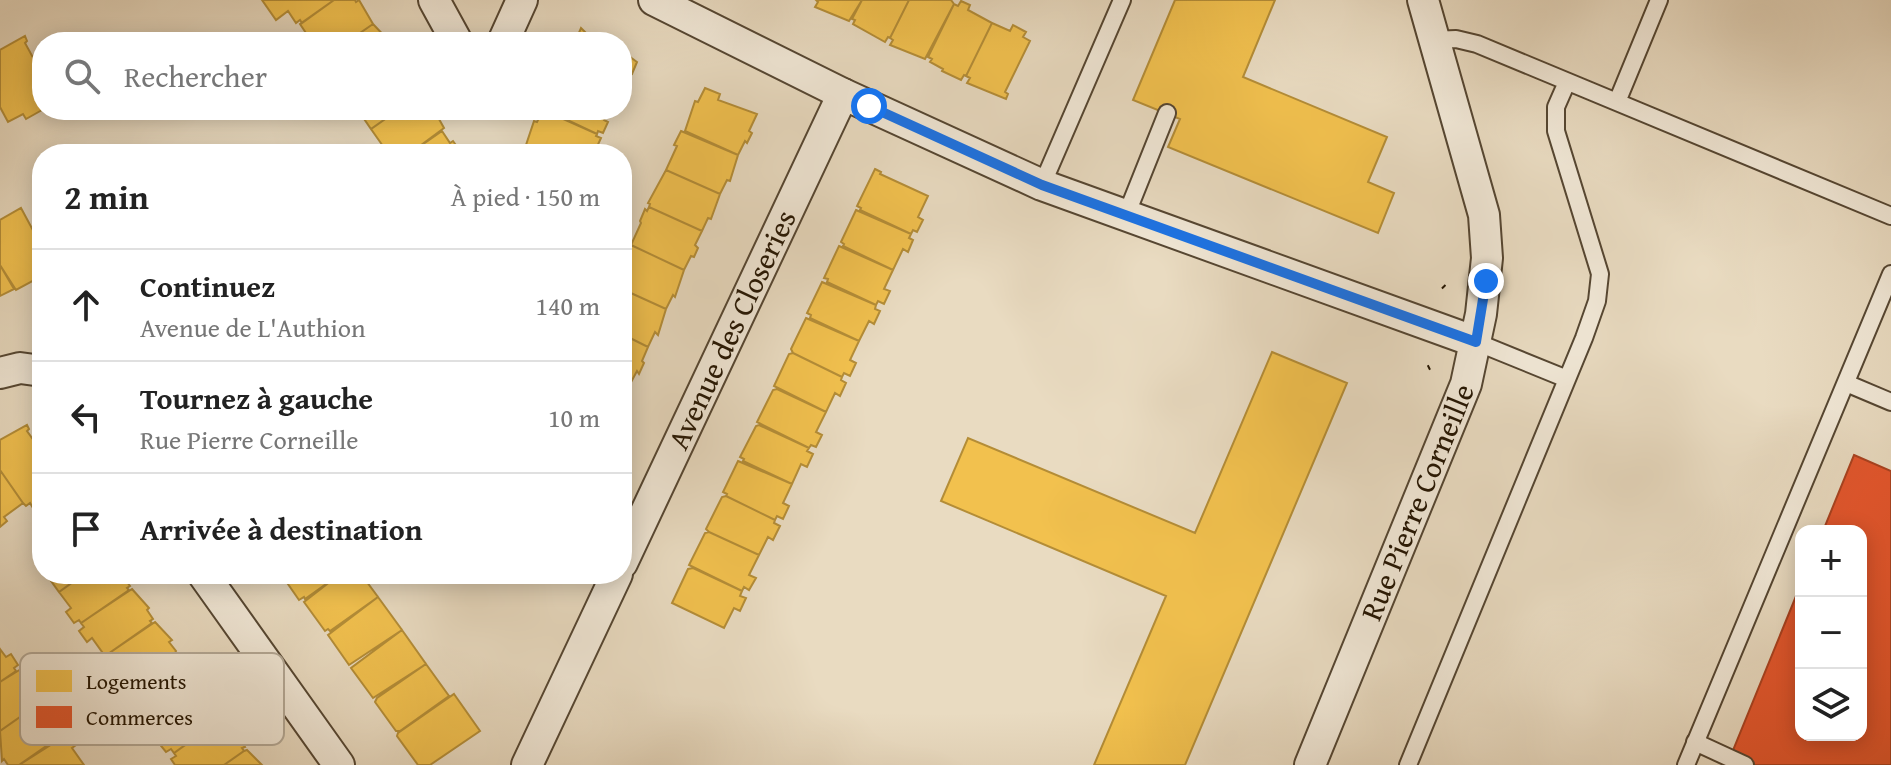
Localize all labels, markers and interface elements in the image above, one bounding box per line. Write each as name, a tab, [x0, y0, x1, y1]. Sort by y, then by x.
search box	[32, 32, 632, 120]
icon: search	[60, 54, 104, 98]
text: Rechercher	[124, 54, 267, 98]
route start	[851, 88, 887, 124]
text: 2 min	[64, 172, 149, 221]
text: À pied · 150 m	[451, 177, 600, 216]
street label: Avenue des Closeries	[656, 202, 806, 456]
route end	[1468, 263, 1504, 299]
text: Continuez	[140, 264, 275, 308]
icon: ahead	[64, 283, 108, 327]
text: 140 m	[535, 286, 600, 325]
text: Avenue de L'Authion	[140, 308, 366, 347]
text: Tournez à gauche	[140, 376, 373, 420]
street label: Rue Pierre Corneille	[1349, 377, 1485, 627]
icon: left	[64, 395, 108, 439]
text: 10 m	[548, 398, 600, 437]
text: Rue Pierre Corneille	[140, 420, 358, 459]
icon: arrive	[64, 507, 108, 551]
text: Arrivée à destination	[140, 507, 422, 551]
map controls	[1795, 525, 1867, 741]
button: +	[1795, 525, 1867, 597]
button: −	[1795, 597, 1867, 669]
legend	[20, 653, 284, 745]
text: Logements	[86, 665, 186, 697]
button: layers	[1795, 669, 1867, 741]
text: Commerces	[86, 701, 193, 733]

